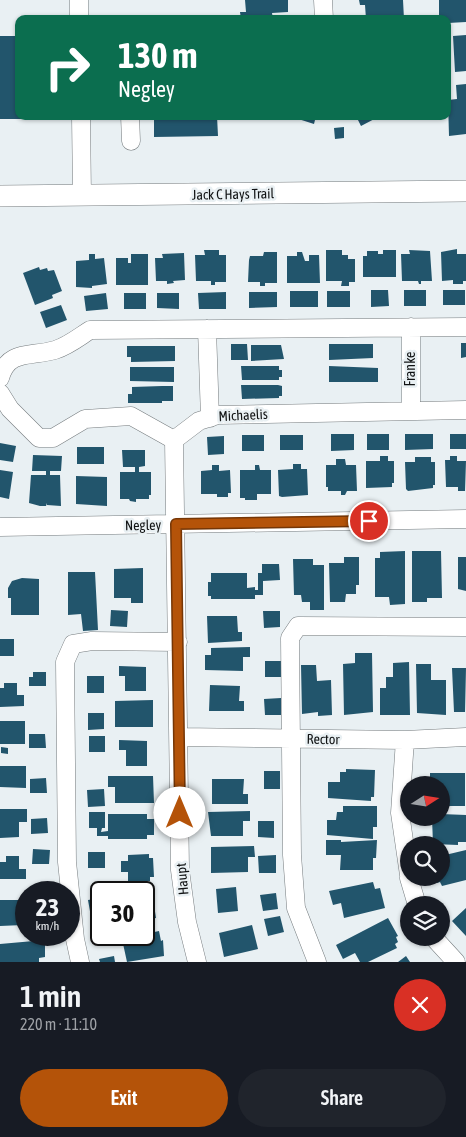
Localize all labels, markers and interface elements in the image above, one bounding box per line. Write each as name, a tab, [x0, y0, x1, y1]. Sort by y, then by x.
icon: right	[35, 35, 100, 100]
text: 130 m	[118, 35, 197, 75]
text: Negley	[118, 76, 175, 102]
street label: Jack C Hays Trail	[192, 185, 275, 203]
street label: Franke	[402, 352, 418, 386]
street label: Michaelis	[218, 406, 268, 424]
pin	[348, 500, 390, 542]
icon: arrive	[355, 507, 383, 535]
street label: Negley	[125, 517, 161, 533]
street label: Rector	[306, 731, 341, 747]
north arrow	[400, 776, 450, 826]
map controls	[400, 776, 450, 946]
position arrow	[153, 786, 205, 838]
button: search	[400, 836, 450, 886]
street label: Haupt	[173, 862, 191, 896]
speed limit sign: 30	[90, 881, 155, 946]
text: 23	[36, 893, 59, 921]
button: layers	[400, 896, 450, 946]
text: km/h	[36, 919, 59, 933]
text: 1 min	[20, 979, 81, 1013]
button: close	[394, 979, 446, 1031]
text: 220 m · 11:10	[20, 1015, 97, 1033]
button: Exit	[20, 1069, 228, 1127]
button: Share	[238, 1069, 446, 1127]

